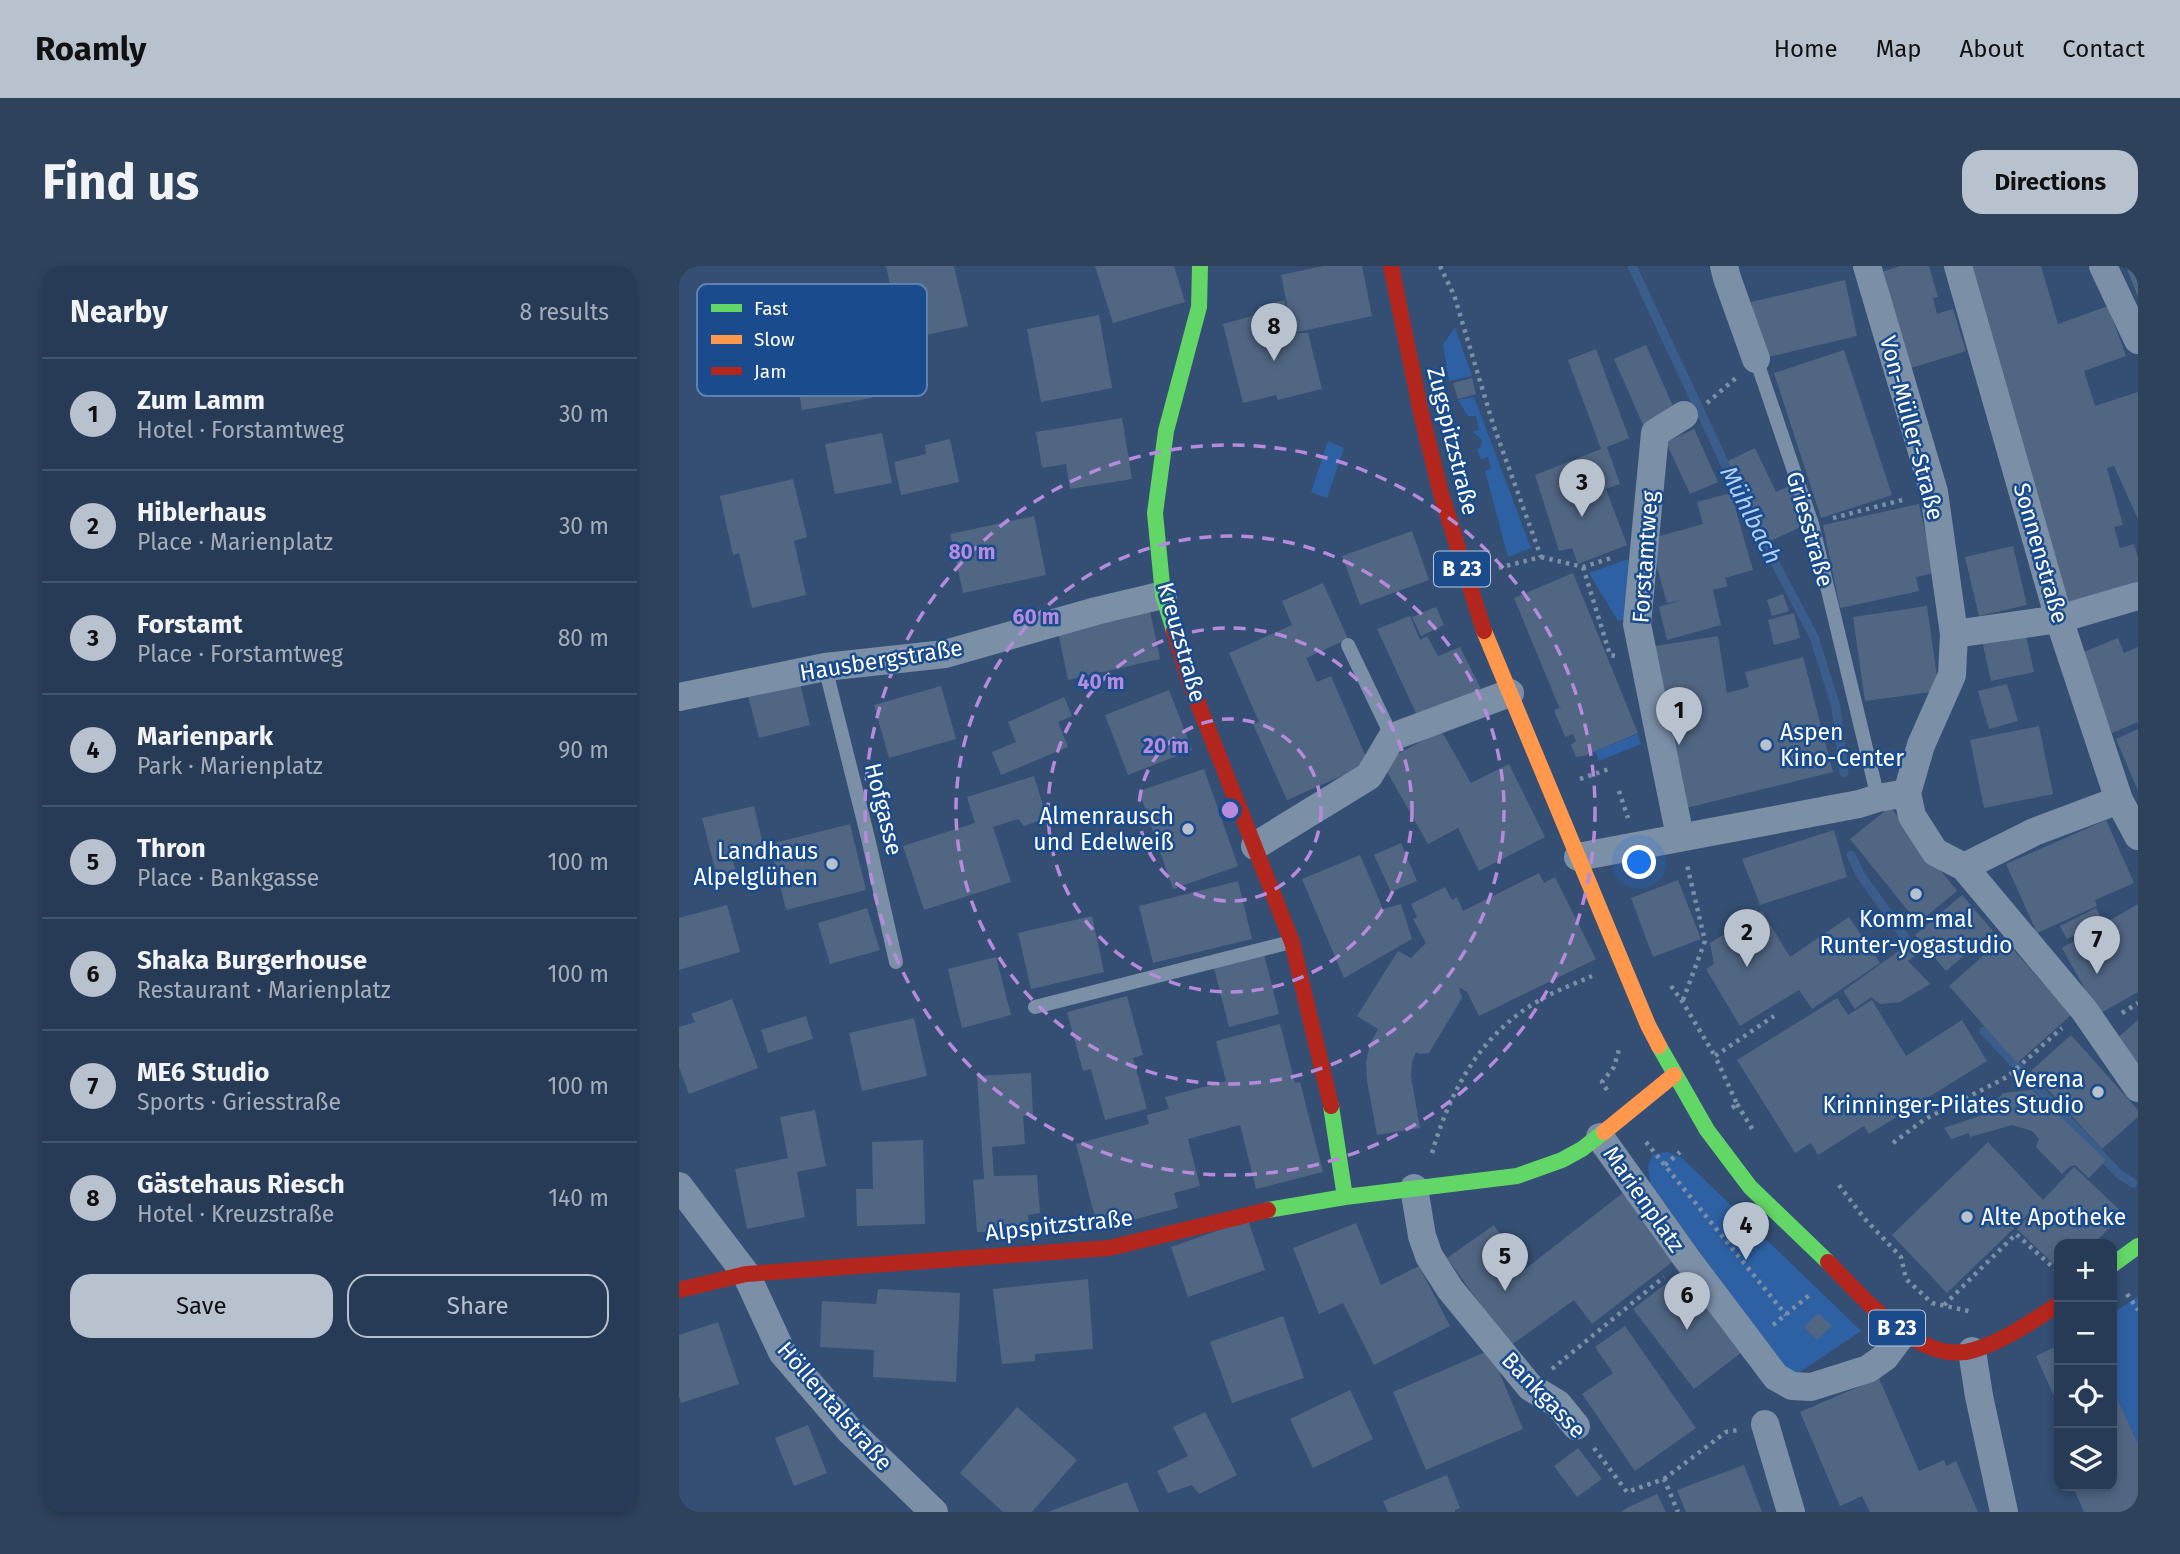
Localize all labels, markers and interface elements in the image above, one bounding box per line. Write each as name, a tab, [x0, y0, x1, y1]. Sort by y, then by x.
text: Roamly	[35, 29, 146, 69]
text: Home	[1774, 35, 1838, 63]
text: Map	[1876, 35, 1922, 63]
text: About	[1960, 35, 2024, 63]
text: Contact	[2062, 35, 2145, 63]
button: Directions	[1962, 150, 2138, 214]
text: Find us	[42, 153, 199, 212]
legend	[697, 284, 927, 396]
text: Nearby	[70, 294, 168, 330]
text: Fast	[754, 297, 788, 320]
text: 8 results	[520, 298, 609, 326]
pin: 8	[1251, 303, 1297, 361]
text: Slow	[754, 328, 795, 351]
street label: Von-Müller-Straße	[1874, 333, 1950, 523]
text: Jam	[754, 360, 786, 383]
street label: Zugspitzstraße	[1421, 364, 1485, 518]
text: Zum Lamm	[137, 385, 265, 416]
text: 1	[88, 400, 98, 428]
text: 30 m	[559, 400, 609, 428]
text: Hotel · Forstamtweg	[137, 416, 344, 444]
pin: 3	[1559, 459, 1605, 517]
water label: Mühlbach	[1714, 461, 1788, 569]
street label: Griesstraße	[1780, 468, 1840, 590]
street label: Sonnenstraße	[2008, 480, 2074, 626]
street label: Forstamtweg	[1626, 490, 1664, 624]
text: Hiblerhaus	[137, 497, 266, 528]
text: 2	[87, 512, 99, 540]
text: 30 m	[559, 512, 609, 540]
text: Place · Marienplatz	[137, 528, 333, 556]
text: 80 m	[948, 539, 996, 565]
road number: B 23	[1434, 552, 1490, 586]
street label: Kreuzstraße	[1152, 579, 1212, 705]
text: 60 m	[1013, 604, 1059, 630]
text: Forstamt	[137, 609, 243, 640]
text: 3	[87, 624, 99, 652]
text: 80 m	[558, 624, 609, 652]
street label: Hausbergstraße	[798, 633, 964, 687]
text: Place · Forstamtweg	[137, 640, 343, 668]
text: 40 m	[1078, 669, 1124, 695]
pin: 1	[1656, 687, 1702, 745]
place label: Aspen Kino-Center	[1780, 718, 1904, 772]
text: Marienpark	[137, 721, 273, 752]
text: 20 m	[1143, 733, 1189, 759]
text: 4	[87, 736, 100, 764]
text: 90 m	[558, 736, 609, 764]
marker: Aspen Kino-Center	[1758, 737, 1774, 753]
text: Park · Marienplatz	[137, 752, 323, 780]
street label: Hofgasse	[859, 760, 909, 858]
centre of rings	[1218, 798, 1242, 822]
place label: Almenrausch und Edelweiß	[1033, 802, 1174, 856]
marker: Almenrausch und Edelweiß	[1180, 821, 1196, 837]
text: Thron	[137, 833, 206, 864]
place label: Landhaus Alpelglühen	[694, 837, 818, 891]
your location	[1622, 845, 1656, 879]
text: 5	[87, 848, 99, 876]
text: 100 m	[548, 848, 609, 876]
marker: Landhaus Alpelglühen	[824, 856, 840, 872]
text: Place · Bankgasse	[137, 864, 319, 892]
marker: Komm-mal Runter-yogastudio	[1908, 886, 1924, 902]
place label: Komm-mal Runter-yogastudio	[1820, 905, 2013, 959]
pin: 2	[1724, 909, 1770, 967]
pin: 7	[2074, 916, 2120, 974]
text: Shaka Burgerhouse	[137, 945, 367, 976]
text: 6	[87, 960, 99, 988]
text: 100 m	[548, 960, 609, 988]
text: Restaurant · Marienplatz	[137, 976, 391, 1004]
text: ME6 Studio	[137, 1057, 269, 1088]
place label: Verena Krinninger-Pilates Studio	[1822, 1065, 2084, 1119]
text: 7	[88, 1072, 98, 1100]
text: 100 m	[548, 1072, 609, 1100]
marker: Verena Krinninger-Pilates Studio	[2090, 1084, 2106, 1100]
text: Sports · Griesstraße	[137, 1088, 341, 1116]
street label: Marienplatz	[1597, 1141, 1691, 1257]
text: Gästehaus Riesch	[137, 1169, 345, 1200]
text: 8	[86, 1184, 100, 1212]
text: 140 m	[548, 1184, 609, 1212]
text: Hotel · Kreuzstraße	[137, 1200, 334, 1228]
pin: 4	[1723, 1202, 1769, 1260]
street label: Alpspitzstraße	[984, 1203, 1134, 1247]
place label: Alte Apotheke	[1981, 1203, 2126, 1231]
marker: Alte Apotheke	[1959, 1209, 1975, 1225]
pin: 5	[1482, 1233, 1528, 1291]
map controls	[2054, 1239, 2117, 1491]
button: +	[2054, 1239, 2117, 1302]
pin: 6	[1664, 1272, 1710, 1330]
button: Save	[70, 1274, 333, 1338]
button: Share	[347, 1274, 609, 1338]
button: −	[2054, 1302, 2117, 1365]
road number: B 23	[1869, 1310, 1925, 1346]
street label: Höllentalstraße	[771, 1336, 899, 1476]
street label: Bankgasse	[1496, 1346, 1592, 1444]
button: locate	[2054, 1365, 2117, 1428]
button: layers	[2054, 1428, 2117, 1491]

